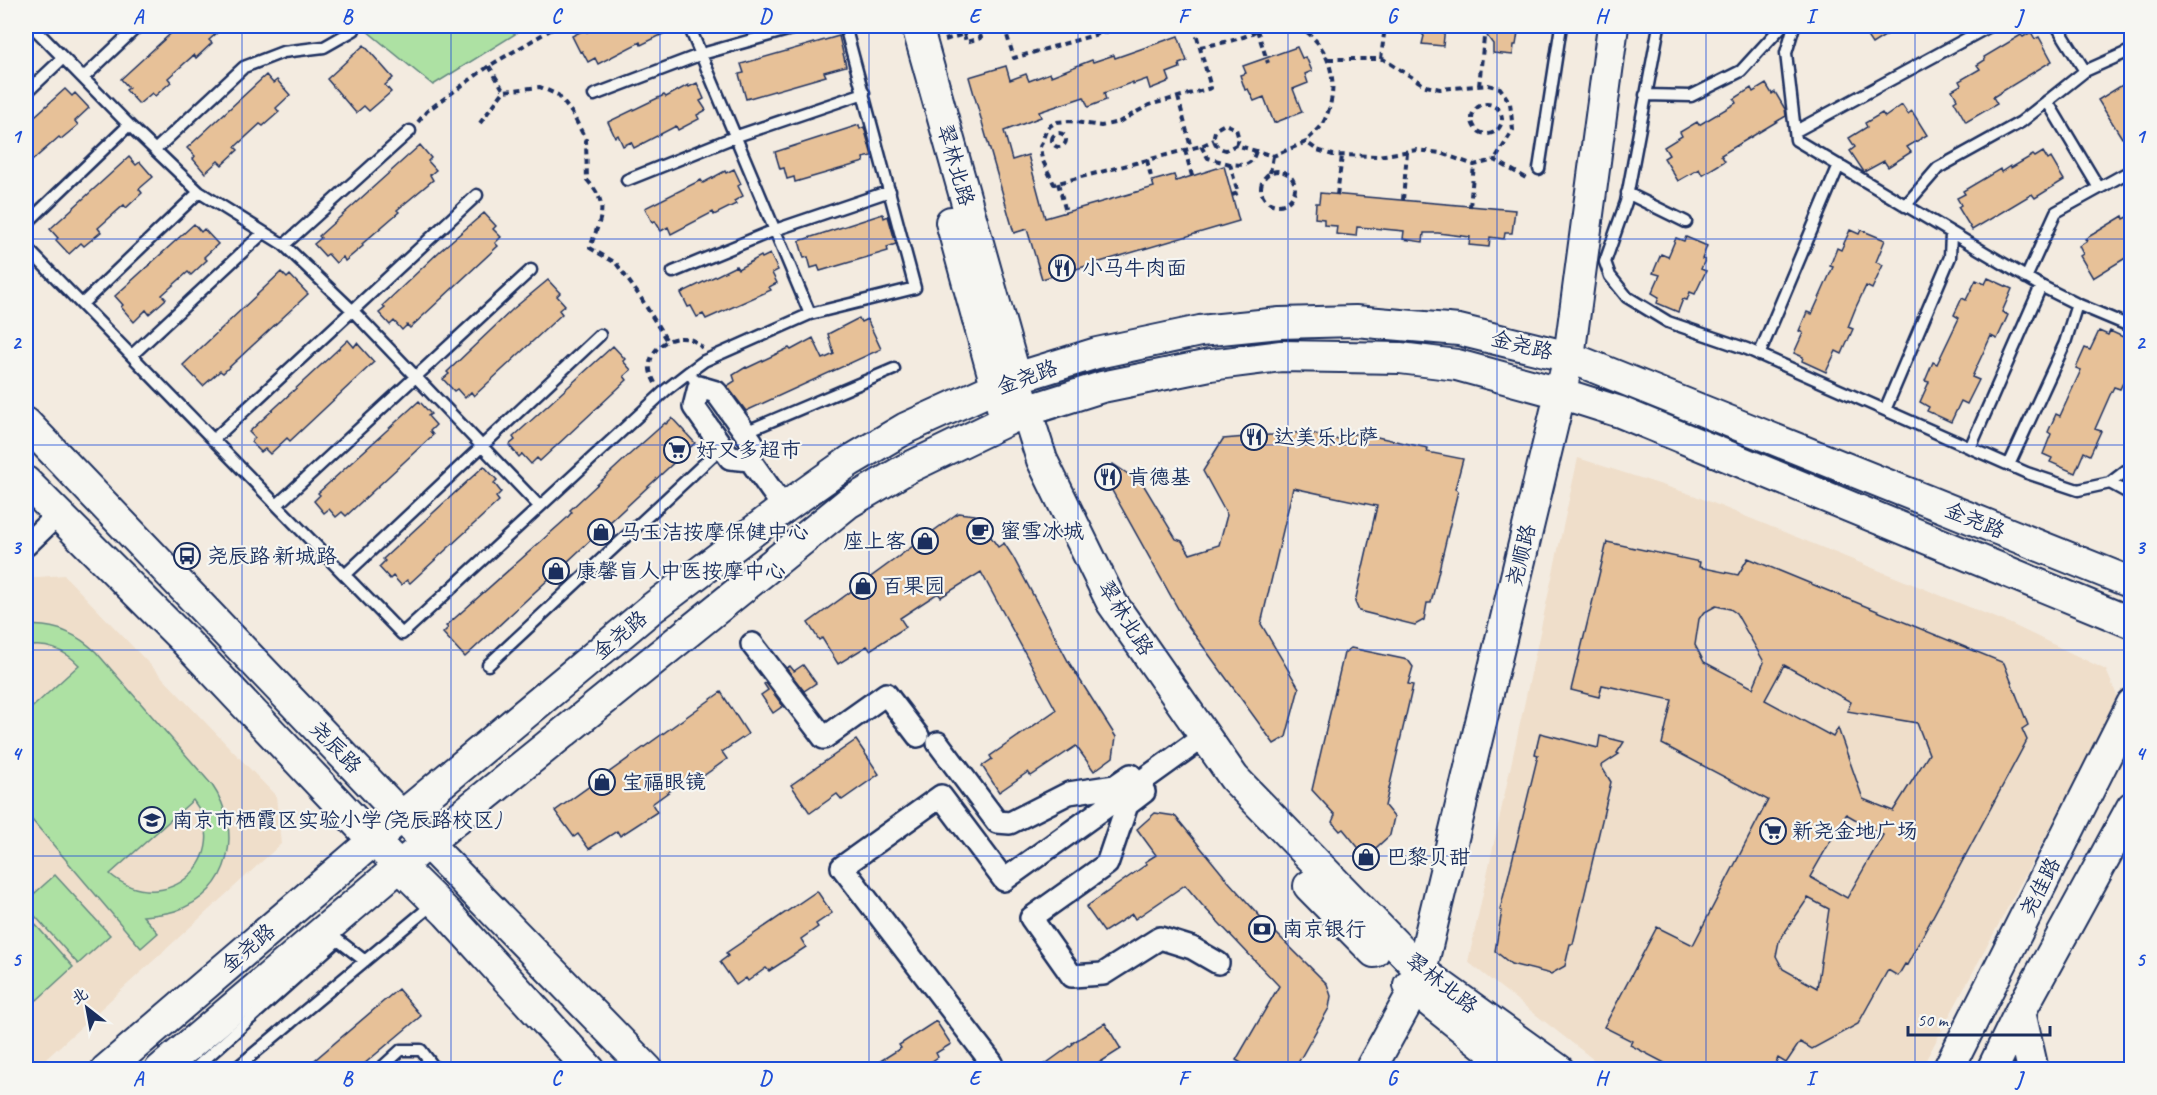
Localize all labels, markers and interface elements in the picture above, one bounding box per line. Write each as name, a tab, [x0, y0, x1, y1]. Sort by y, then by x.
text: A	[133, 4, 145, 29]
text: B	[342, 4, 354, 29]
text: C	[551, 4, 563, 29]
text: D	[759, 4, 773, 29]
text: E	[969, 4, 983, 29]
text: F	[1178, 4, 1192, 29]
text: G	[1387, 4, 1400, 29]
text: H	[1595, 4, 1610, 29]
text: I	[1806, 4, 1819, 29]
text: J	[2014, 4, 2026, 29]
street label: 翠林北路	[932, 121, 980, 209]
text: 1	[12, 124, 23, 149]
text: 1	[2136, 124, 2147, 149]
restaurant icon: 小马牛肉面	[1047, 253, 1077, 283]
place label: 小马牛肉面	[1082, 255, 1187, 281]
street label: 金尧路	[1488, 325, 1556, 365]
text: 2	[12, 330, 23, 355]
text: 2	[2136, 330, 2147, 355]
street label: 金尧路	[993, 354, 1061, 400]
restaurant icon: 达美乐比萨	[1239, 422, 1269, 452]
place label: 达美乐比萨	[1274, 424, 1379, 450]
supermarket icon: 好又多超市	[662, 435, 692, 465]
place label: 好又多超市	[696, 437, 801, 463]
restaurant icon: 肯德基	[1093, 462, 1123, 492]
place label: 肯德基	[1128, 464, 1191, 490]
street label: 金尧路	[1941, 496, 2009, 544]
cafe icon: 蜜雪冰城	[965, 516, 995, 546]
shop icon: 马玉洁按摩保健中心	[586, 517, 616, 547]
place label: 蜜雪冰城	[1000, 518, 1084, 544]
place label: 马玉洁按摩保健中心	[620, 519, 809, 545]
street label: 尧顺路	[1501, 521, 1541, 589]
shop icon: 座上客	[910, 526, 940, 556]
place label: 座上客	[843, 528, 906, 554]
text: 3	[12, 535, 23, 560]
text: 3	[2136, 535, 2147, 560]
bus stop icon: 尧辰路·新城路	[172, 541, 202, 571]
place label: 尧辰路·新城路	[207, 543, 337, 569]
shop icon: 康馨盲人中医按摩中心	[541, 556, 571, 586]
place label: 康馨盲人中医按摩中心	[576, 558, 786, 584]
shop icon: 百果园	[848, 571, 878, 601]
place label: 百果园	[882, 573, 945, 599]
street label: 翠林北路	[1093, 575, 1159, 661]
street label: 金尧路	[588, 605, 652, 665]
street label: 尧辰路	[305, 715, 367, 779]
text: 4	[12, 741, 24, 766]
text: 4	[2136, 741, 2148, 766]
shop icon: 宝福眼镜	[587, 767, 617, 797]
place label: 宝福眼镜	[622, 769, 706, 795]
school or university icon: 南京市栖霞区实验小学(尧辰路校区)	[137, 805, 167, 835]
place label: 南京市栖霞区实验小学(尧辰路校区)	[172, 807, 502, 833]
supermarket icon: 新尧金地广场	[1758, 816, 1788, 846]
place label: 新尧金地广场	[1792, 818, 1918, 844]
shop icon: 巴黎贝甜	[1351, 842, 1381, 872]
place label: 巴黎贝甜	[1386, 844, 1470, 870]
street label: 尧佳路	[2014, 853, 2066, 921]
bank icon: 南京银行	[1247, 914, 1277, 944]
place label: 南京银行	[1282, 916, 1366, 942]
street label: 金尧路	[216, 918, 280, 978]
text: 5	[12, 947, 23, 972]
street label: 翠林北路	[1401, 947, 1483, 1019]
text: 5	[2136, 947, 2147, 972]
north arrow	[57, 978, 117, 1038]
text: 北	[68, 983, 92, 1009]
scale bar	[1908, 999, 2050, 1037]
text: 50 m	[1917, 1009, 1950, 1031]
text: A	[133, 1066, 145, 1091]
text: B	[342, 1066, 354, 1091]
text: C	[551, 1066, 563, 1091]
text: D	[759, 1066, 773, 1091]
text: E	[969, 1066, 983, 1091]
text: F	[1178, 1066, 1192, 1091]
text: G	[1387, 1066, 1400, 1091]
text: H	[1595, 1066, 1610, 1091]
text: I	[1806, 1066, 1819, 1091]
text: J	[2014, 1066, 2026, 1091]

